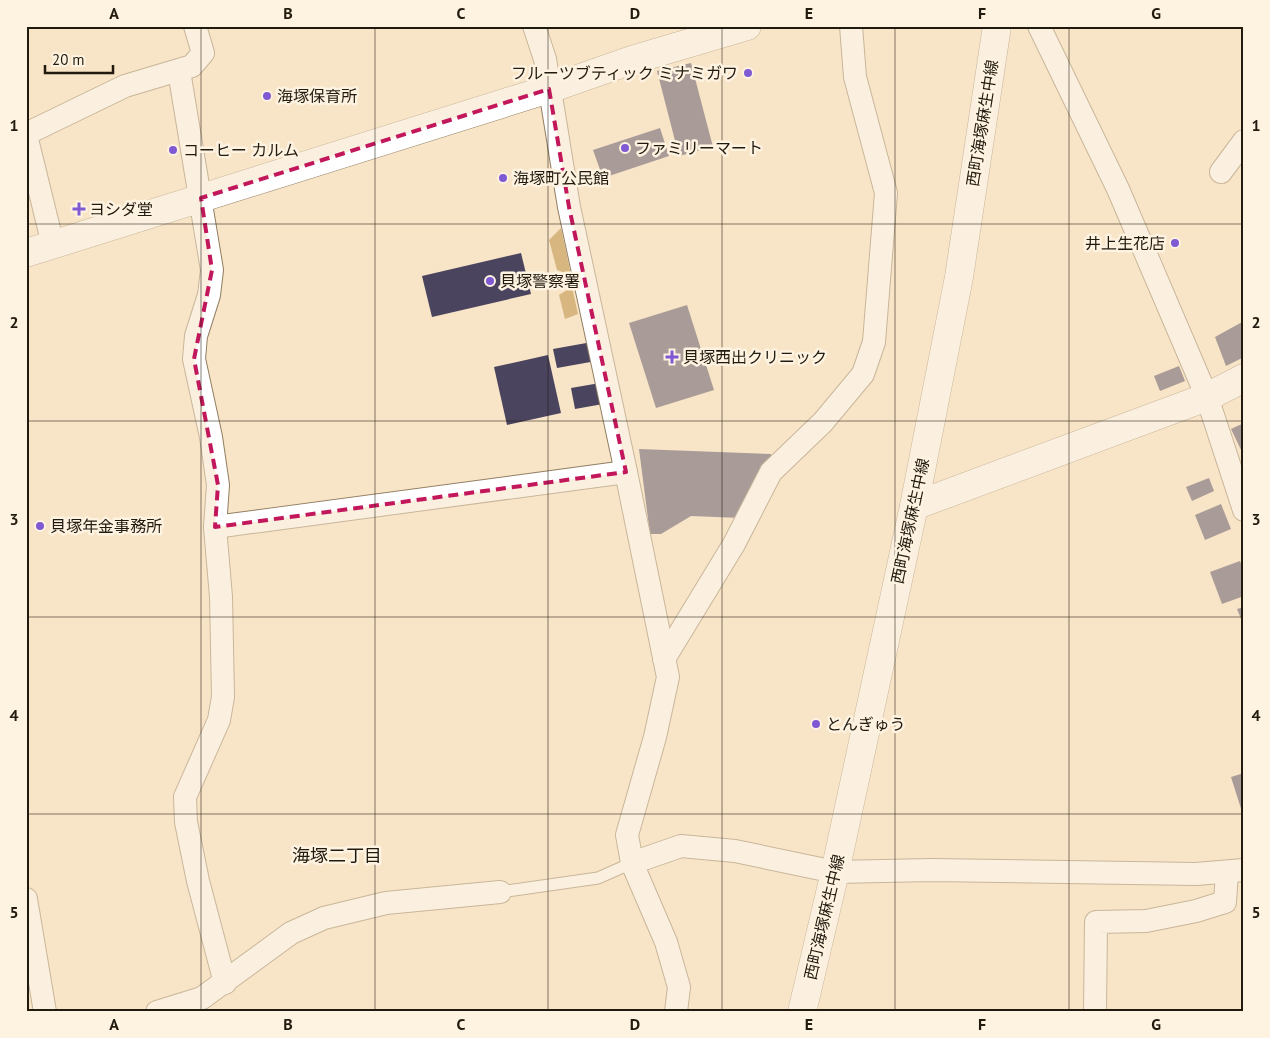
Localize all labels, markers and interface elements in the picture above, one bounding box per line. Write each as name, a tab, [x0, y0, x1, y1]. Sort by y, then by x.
text: A	[109, 3, 119, 23]
text: B	[283, 3, 293, 23]
text: C	[457, 3, 466, 23]
text: D	[630, 3, 640, 23]
text: E	[805, 3, 813, 23]
text: F	[978, 3, 986, 23]
text: G	[1151, 3, 1161, 23]
scale bar	[45, 42, 112, 74]
text: 20 m	[52, 50, 85, 69]
street label: 西町海塚麻生中線	[962, 58, 1002, 188]
place label: フルーツブティック ミナミガワ	[511, 63, 738, 83]
marker: フルーツブティック ミナミガワ	[742, 67, 754, 79]
place label: 海塚保育所	[277, 86, 357, 106]
marker: 海塚保育所	[261, 90, 273, 102]
text: 1	[9, 115, 19, 135]
text: 1	[1251, 115, 1261, 135]
place label: ファミリーマート	[635, 138, 763, 158]
place label: コーヒー カルム	[183, 140, 299, 160]
marker: ファミリーマート	[619, 142, 631, 154]
marker: コーヒー カルム	[167, 144, 179, 156]
place label: 海塚町公民館	[513, 168, 609, 188]
marker: 海塚町公民館	[497, 172, 509, 184]
place label: ヨシダ堂	[89, 199, 153, 219]
marker: ヨシダ堂	[73, 203, 85, 215]
place label: 井上生花店	[1085, 233, 1165, 253]
marker: 井上生花店	[1169, 237, 1181, 249]
place label: 貝塚警察署	[500, 271, 580, 291]
marker: 貝塚警察署	[484, 275, 496, 287]
text: 2	[9, 312, 19, 332]
text: 2	[1251, 312, 1261, 332]
place label: 貝塚西出クリニック	[683, 347, 827, 367]
marker: 貝塚西出クリニック	[665, 350, 679, 364]
street label: 西町海塚麻生中線	[887, 456, 933, 586]
text: 3	[9, 509, 19, 529]
text: 3	[1251, 509, 1261, 529]
place label: 貝塚年金事務所	[50, 516, 162, 536]
marker: 貝塚年金事務所	[34, 520, 46, 532]
text: 4	[9, 705, 19, 725]
text: 4	[1251, 705, 1261, 725]
place label: とんぎゅう	[826, 714, 906, 734]
marker: とんぎゅう	[810, 718, 822, 730]
district label: 海塚二丁目	[292, 844, 382, 867]
street label: 西町海塚麻生中線	[800, 852, 848, 982]
text: 5	[9, 902, 19, 922]
text: 5	[1251, 902, 1261, 922]
text: A	[109, 1014, 119, 1034]
text: B	[283, 1014, 293, 1034]
text: C	[457, 1014, 466, 1034]
text: D	[630, 1014, 640, 1034]
text: E	[805, 1014, 813, 1034]
text: F	[978, 1014, 986, 1034]
text: G	[1151, 1014, 1161, 1034]

